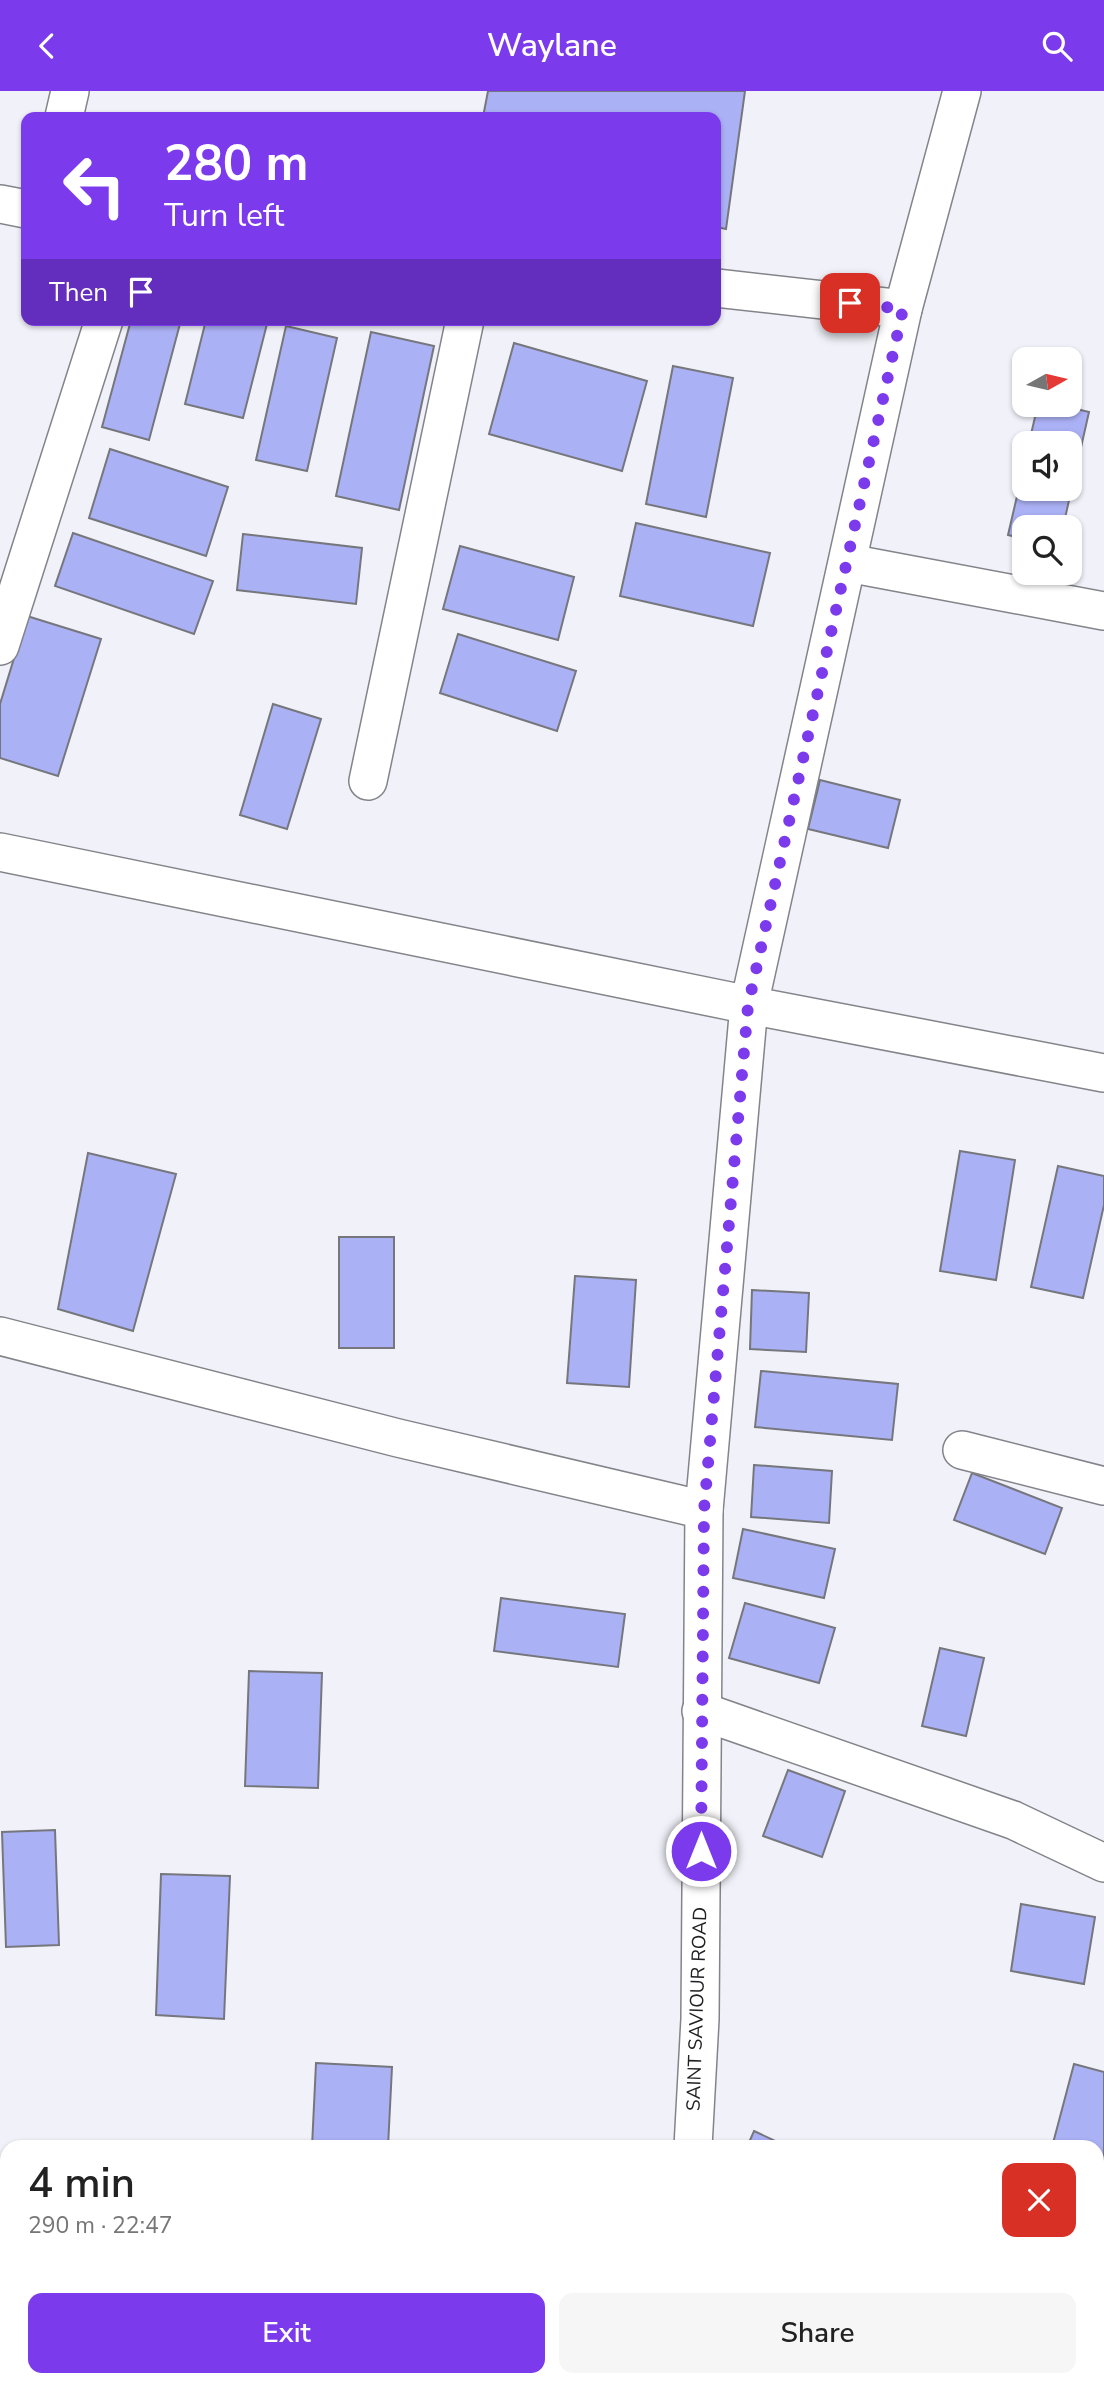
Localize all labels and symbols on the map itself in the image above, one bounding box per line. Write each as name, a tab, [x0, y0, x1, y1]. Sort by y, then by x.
pin	[820, 273, 880, 333]
north arrow	[1012, 347, 1082, 417]
position arrow	[664, 1814, 738, 1888]
street label: SAINT SAVIOUR ROAD	[680, 1907, 714, 2111]

